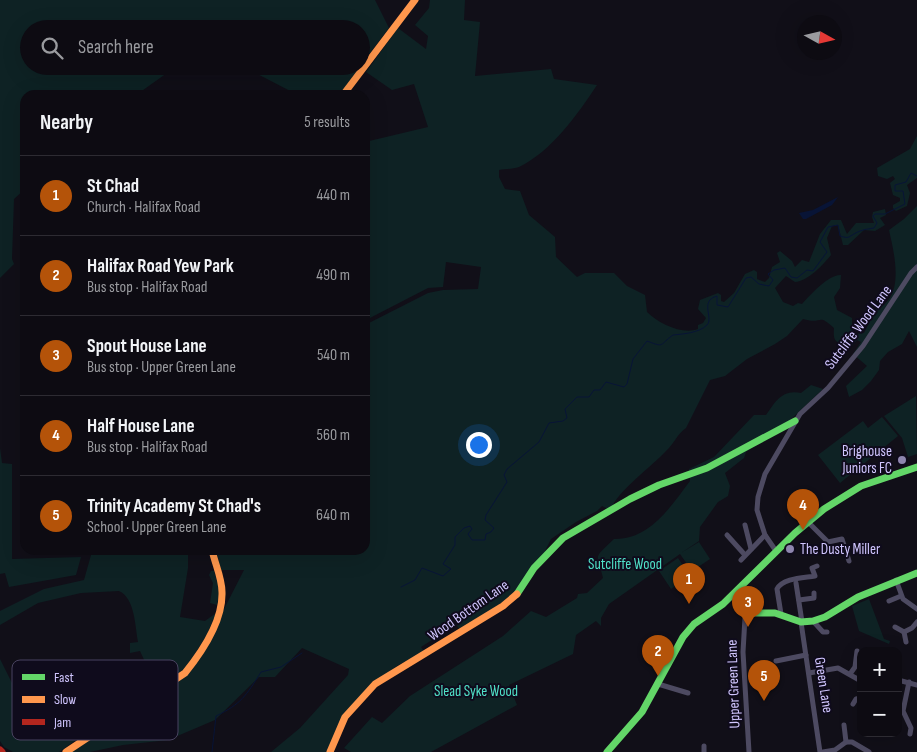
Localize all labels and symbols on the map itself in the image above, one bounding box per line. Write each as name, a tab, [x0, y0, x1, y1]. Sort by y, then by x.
north arrow	[797, 15, 842, 60]
street label: Sutcliffe Wood Lane	[821, 282, 896, 373]
your location	[466, 432, 492, 458]
place label: Brighouse Juniors FC	[841, 442, 892, 478]
marker: Brighouse Juniors FC	[896, 454, 908, 466]
pin: 4	[787, 489, 819, 530]
place label: The Dusty Miller	[800, 540, 881, 559]
marker: The Dusty Miller	[784, 543, 796, 555]
park label: Sutcliffe Wood	[588, 555, 662, 574]
pin: 1	[673, 563, 705, 604]
street label: Wood Bottom Lane	[424, 576, 512, 645]
pin: 3	[732, 586, 764, 627]
pin: 2	[642, 635, 674, 676]
street label: Upper Green Lane	[722, 639, 745, 729]
street label: Green Lane	[810, 656, 837, 714]
legend	[12, 660, 178, 740]
pin: 5	[748, 660, 780, 701]
text: Fast	[54, 669, 74, 686]
park label: Slead Syke Wood	[434, 682, 518, 701]
text: Slow	[54, 691, 76, 708]
text: Jam	[53, 714, 71, 731]

